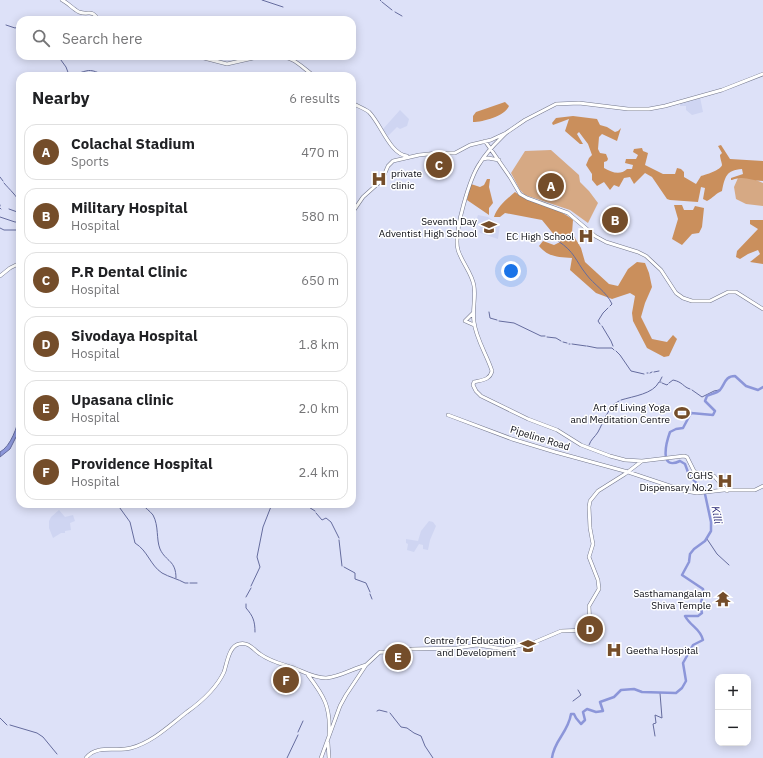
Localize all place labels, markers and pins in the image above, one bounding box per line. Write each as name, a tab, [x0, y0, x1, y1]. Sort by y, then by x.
pin: C	[426, 150, 452, 180]
place label: private clinic	[391, 167, 423, 192]
hospital icon: private clinic	[370, 170, 388, 188]
pin: A	[538, 171, 564, 201]
pin: B	[602, 205, 628, 235]
place label: Seventh Day Adventist High School	[379, 215, 477, 240]
school or university icon: Seventh Day Adventist High School	[480, 218, 498, 236]
hospital icon: EC High School	[577, 227, 595, 245]
place label: EC High School	[506, 230, 574, 243]
place label: Art of Living Yoga and Meditation Centre	[570, 401, 671, 426]
sports icon: Art of Living Yoga and Meditation Centre	[673, 404, 691, 422]
place label: CGHS Dispensary No.2	[639, 469, 713, 494]
hospital icon: CGHS Dispensary No.2	[716, 472, 734, 490]
place label: Sasthamangalam Shiva Temple	[633, 587, 712, 612]
temple icon: Sasthamangalam Shiva Temple	[714, 590, 732, 608]
pin: D	[577, 614, 603, 644]
place label: Centre for Education and Development	[424, 634, 516, 659]
school or university icon: Centre for Education and Development	[519, 637, 537, 655]
hospital icon: Geetha Hospital	[605, 641, 623, 659]
pin: E	[385, 642, 411, 672]
place label: Geetha Hospital	[626, 644, 699, 657]
pin: F	[273, 665, 299, 695]

